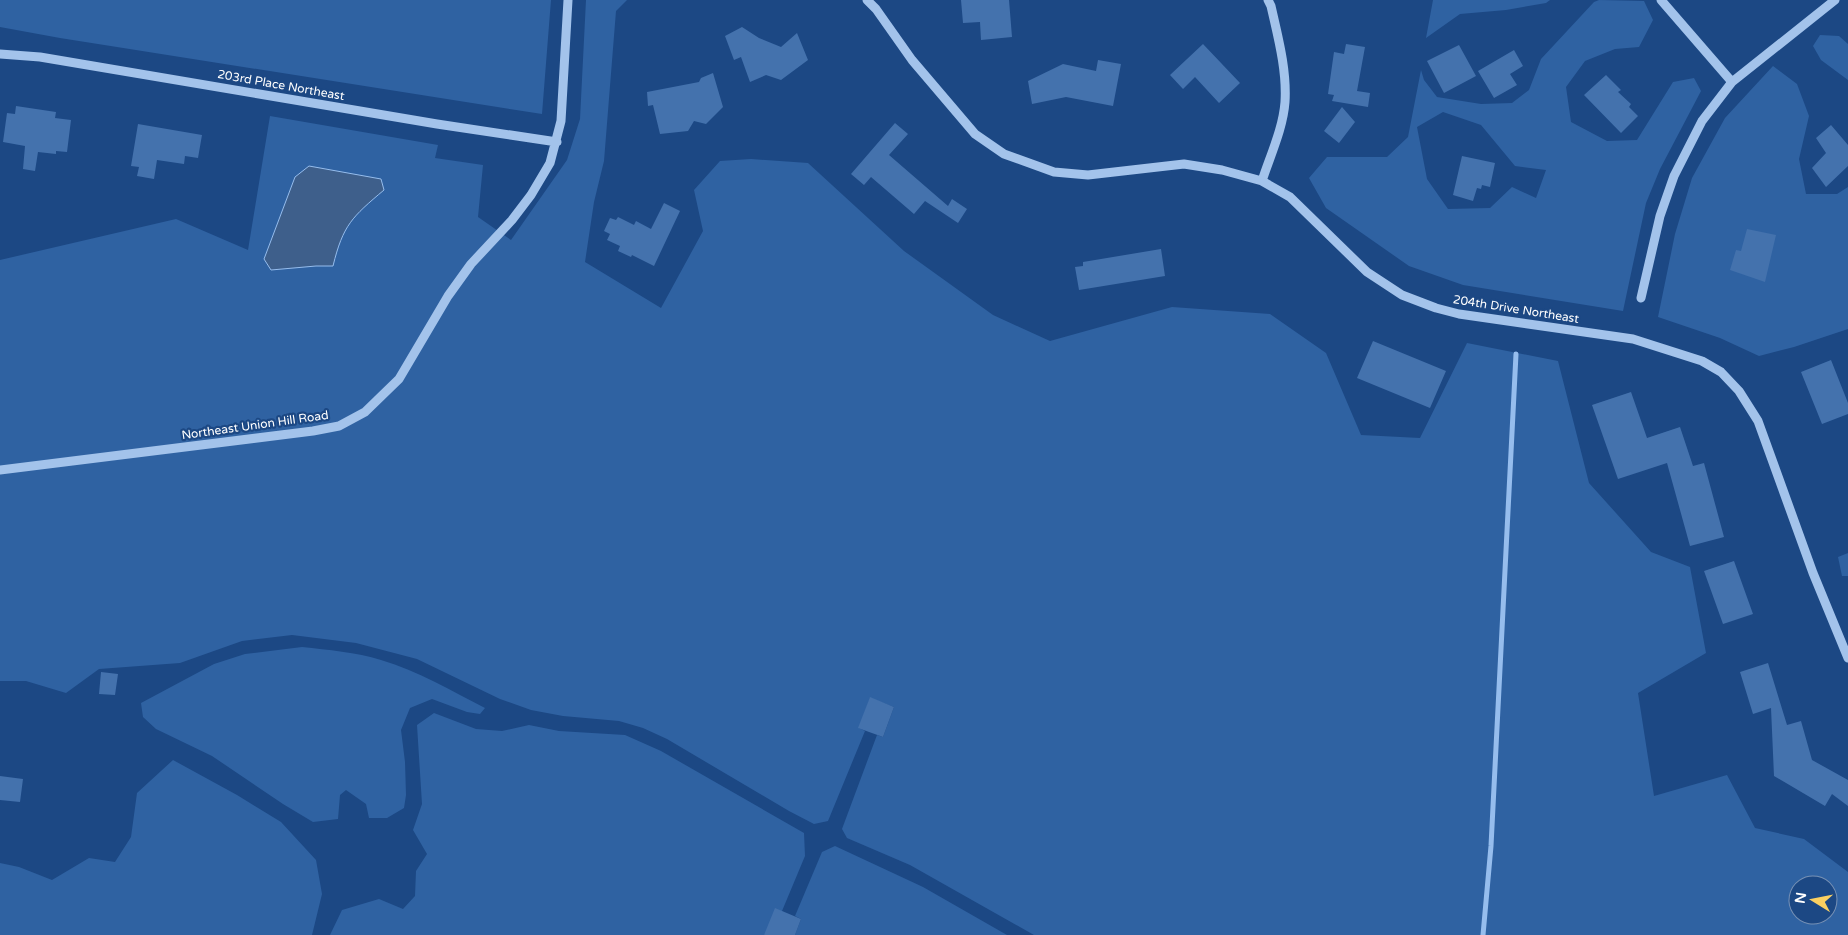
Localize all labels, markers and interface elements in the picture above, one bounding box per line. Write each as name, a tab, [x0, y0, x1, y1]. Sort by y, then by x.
street label: 203rd Place Northeast	[216, 67, 346, 103]
street label: 204th Drive Northeast	[1452, 292, 1580, 326]
street label: Northeast Union Hill Road	[181, 408, 329, 442]
north arrow	[1788, 875, 1838, 925]
text: N	[1791, 891, 1810, 905]

